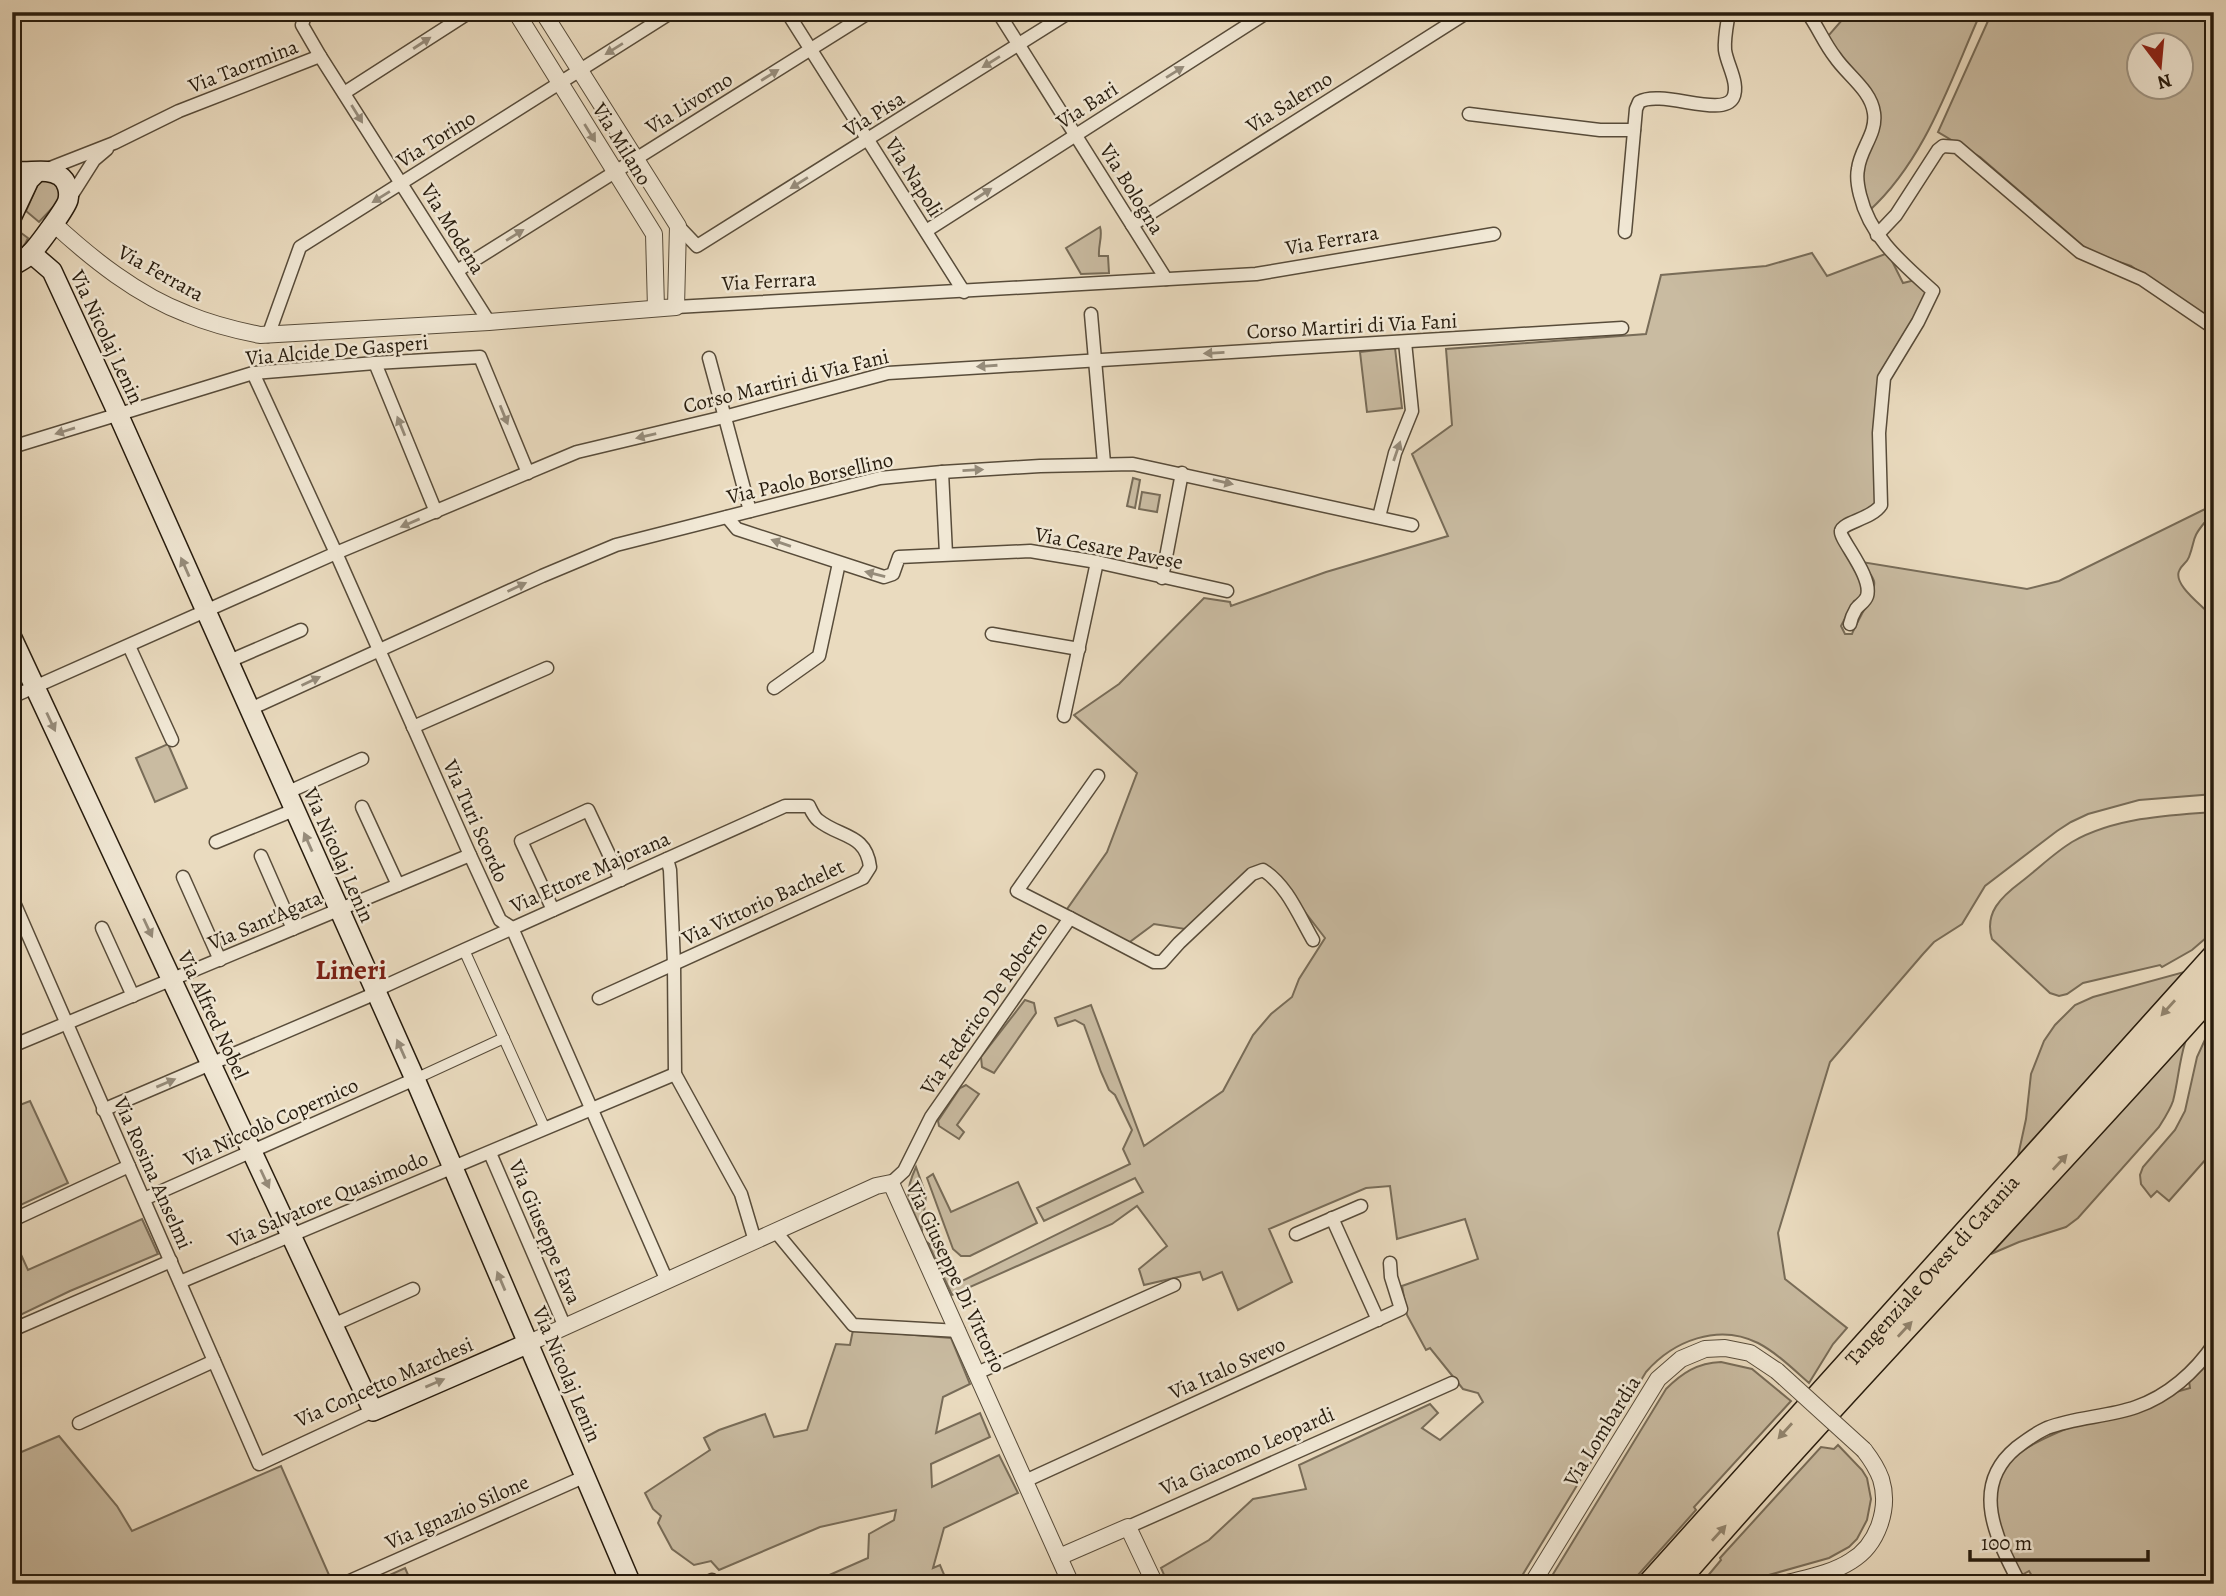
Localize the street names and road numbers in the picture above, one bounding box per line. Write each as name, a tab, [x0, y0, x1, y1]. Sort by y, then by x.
street label: Via Taormina	[183, 32, 302, 100]
street label: Via Salerno	[1240, 64, 1337, 140]
street label: Via Livorno	[639, 65, 738, 141]
street label: Via Bari	[1050, 75, 1123, 136]
street label: Via Pisa	[837, 84, 910, 144]
street label: Via Milano	[585, 97, 658, 191]
street label: Via Torino	[390, 104, 481, 175]
street label: Via Napoli	[878, 131, 949, 222]
street label: Via Bologna	[1093, 137, 1171, 240]
street label: Via Modena	[414, 178, 492, 280]
street label: Via Ferrara	[1282, 218, 1381, 262]
street label: Via Ferrara	[112, 237, 209, 308]
street label: Via Nicolaj Lenin	[63, 264, 150, 409]
street label: Via Ferrara	[720, 265, 817, 298]
street label: Corso Martiri di Via Fani	[1246, 306, 1458, 346]
street label: Via Alcide De Gasperi	[243, 328, 430, 372]
street label: Corso Martiri di Via Fani	[680, 342, 892, 420]
street label: Via Paolo Borsellino	[723, 445, 896, 511]
street label: Via Cesare Pavese	[1032, 520, 1185, 576]
street label: Via Turi Scordo	[436, 754, 516, 887]
street label: Via Nicolaj Lenin	[296, 782, 381, 927]
street label: Via Ettore Majorana	[505, 824, 674, 920]
street label: Via Vittorio Bachelet	[676, 852, 849, 952]
street label: Via Sant'Agata	[203, 883, 327, 957]
street label: Via Federico De Roberto	[913, 916, 1054, 1101]
street label: Via Alfred Nobel	[171, 945, 255, 1084]
street label: Via Niccolò Copernico	[178, 1071, 363, 1173]
street label: Via Rosina Anselmi	[106, 1091, 199, 1254]
street label: Via Salvatore Quasimodo	[223, 1144, 432, 1254]
street label: Via Giuseppe Fava	[502, 1155, 588, 1309]
street label: Tangenziale Ovest di Catania	[1839, 1168, 2026, 1372]
street label: Via Giuseppe Di Vittorio	[899, 1176, 1013, 1377]
street label: Via Nicolaj Lenin	[525, 1301, 608, 1446]
street label: Via Concetto Marchesi	[290, 1330, 478, 1434]
street label: Via Italo Svevo	[1164, 1330, 1290, 1407]
street label: Via Lombardia	[1556, 1370, 1647, 1493]
street label: Via Giacomo Leopardi	[1154, 1400, 1339, 1503]
street label: Via Ignazio Silone	[380, 1468, 533, 1557]

